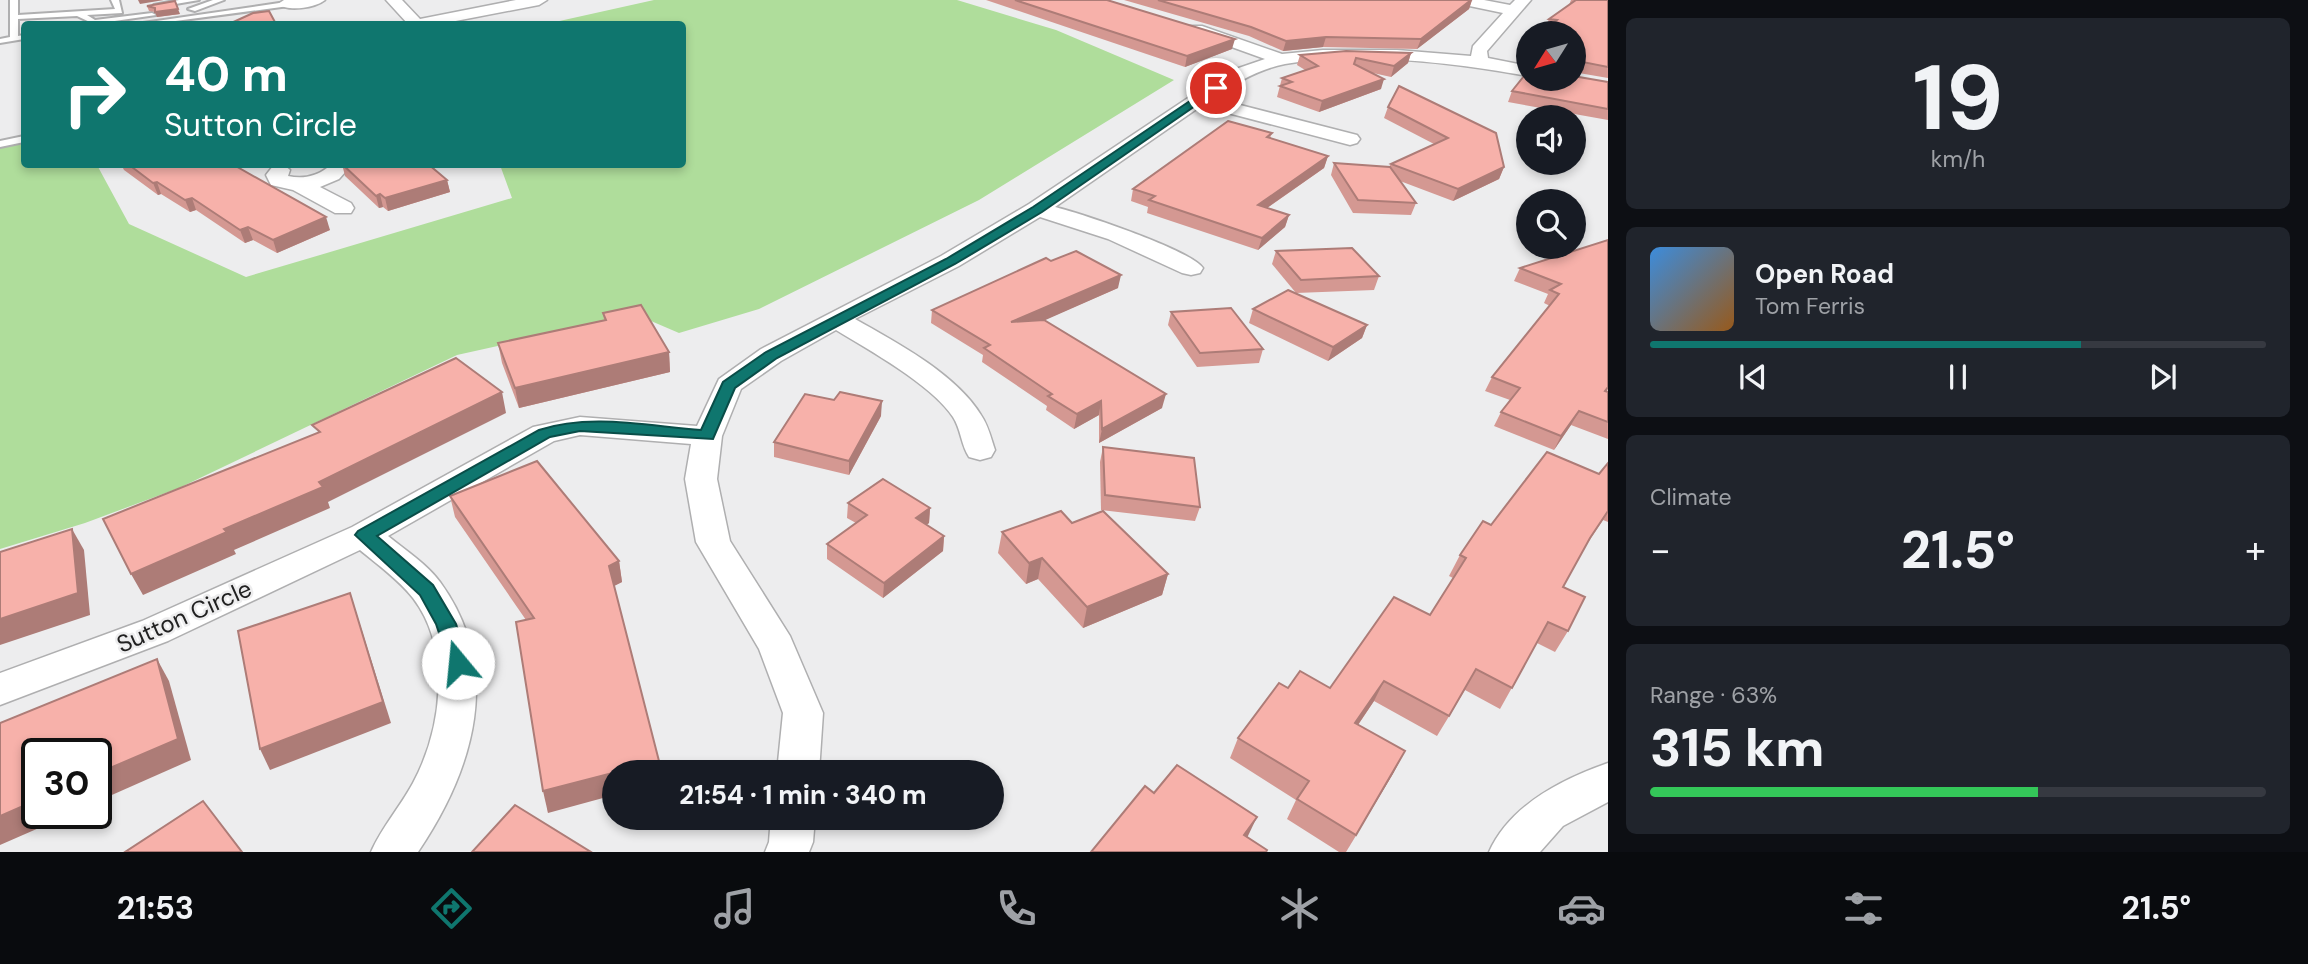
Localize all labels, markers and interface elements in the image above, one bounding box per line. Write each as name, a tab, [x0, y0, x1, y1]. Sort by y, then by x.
north arrow	[1516, 21, 1586, 91]
map controls	[1516, 21, 1586, 259]
text: 19	[1913, 39, 2003, 157]
text: 40 m	[164, 42, 288, 106]
icon: right	[49, 49, 140, 140]
pin	[1186, 58, 1246, 118]
icon: arrive	[1197, 69, 1235, 107]
text: Sutton Circle	[164, 104, 357, 146]
button: sound	[1516, 105, 1586, 175]
text: km/h	[1931, 144, 1985, 174]
button: search	[1516, 189, 1586, 259]
text: Open Road	[1755, 257, 1894, 291]
text: Tom Ferris	[1755, 291, 1865, 321]
icon: previous	[1734, 358, 1772, 396]
icon: pause	[1939, 358, 1977, 396]
icon: next	[2144, 358, 2182, 396]
text: Climate	[1650, 482, 1732, 512]
text: 21.5°	[1901, 516, 2015, 584]
text: −	[1650, 525, 1671, 575]
text: +	[2245, 525, 2266, 575]
street label: Sutton Circle	[112, 572, 256, 660]
position arrow	[421, 626, 495, 700]
text: Range · 63%	[1650, 680, 1777, 710]
text: 315 km	[1650, 714, 1824, 782]
speed limit sign: 30	[21, 738, 112, 829]
text: 21:54 · 1 min · 340 m	[679, 778, 927, 812]
icon: directions	[427, 884, 476, 933]
icon: music	[710, 884, 759, 933]
icon: phone	[992, 884, 1041, 933]
icon: climate	[1275, 884, 1324, 933]
icon: car	[1557, 884, 1606, 933]
icon: filters	[1839, 884, 1888, 933]
text: 21:53	[117, 887, 194, 929]
text: 21.5°	[2122, 887, 2191, 929]

